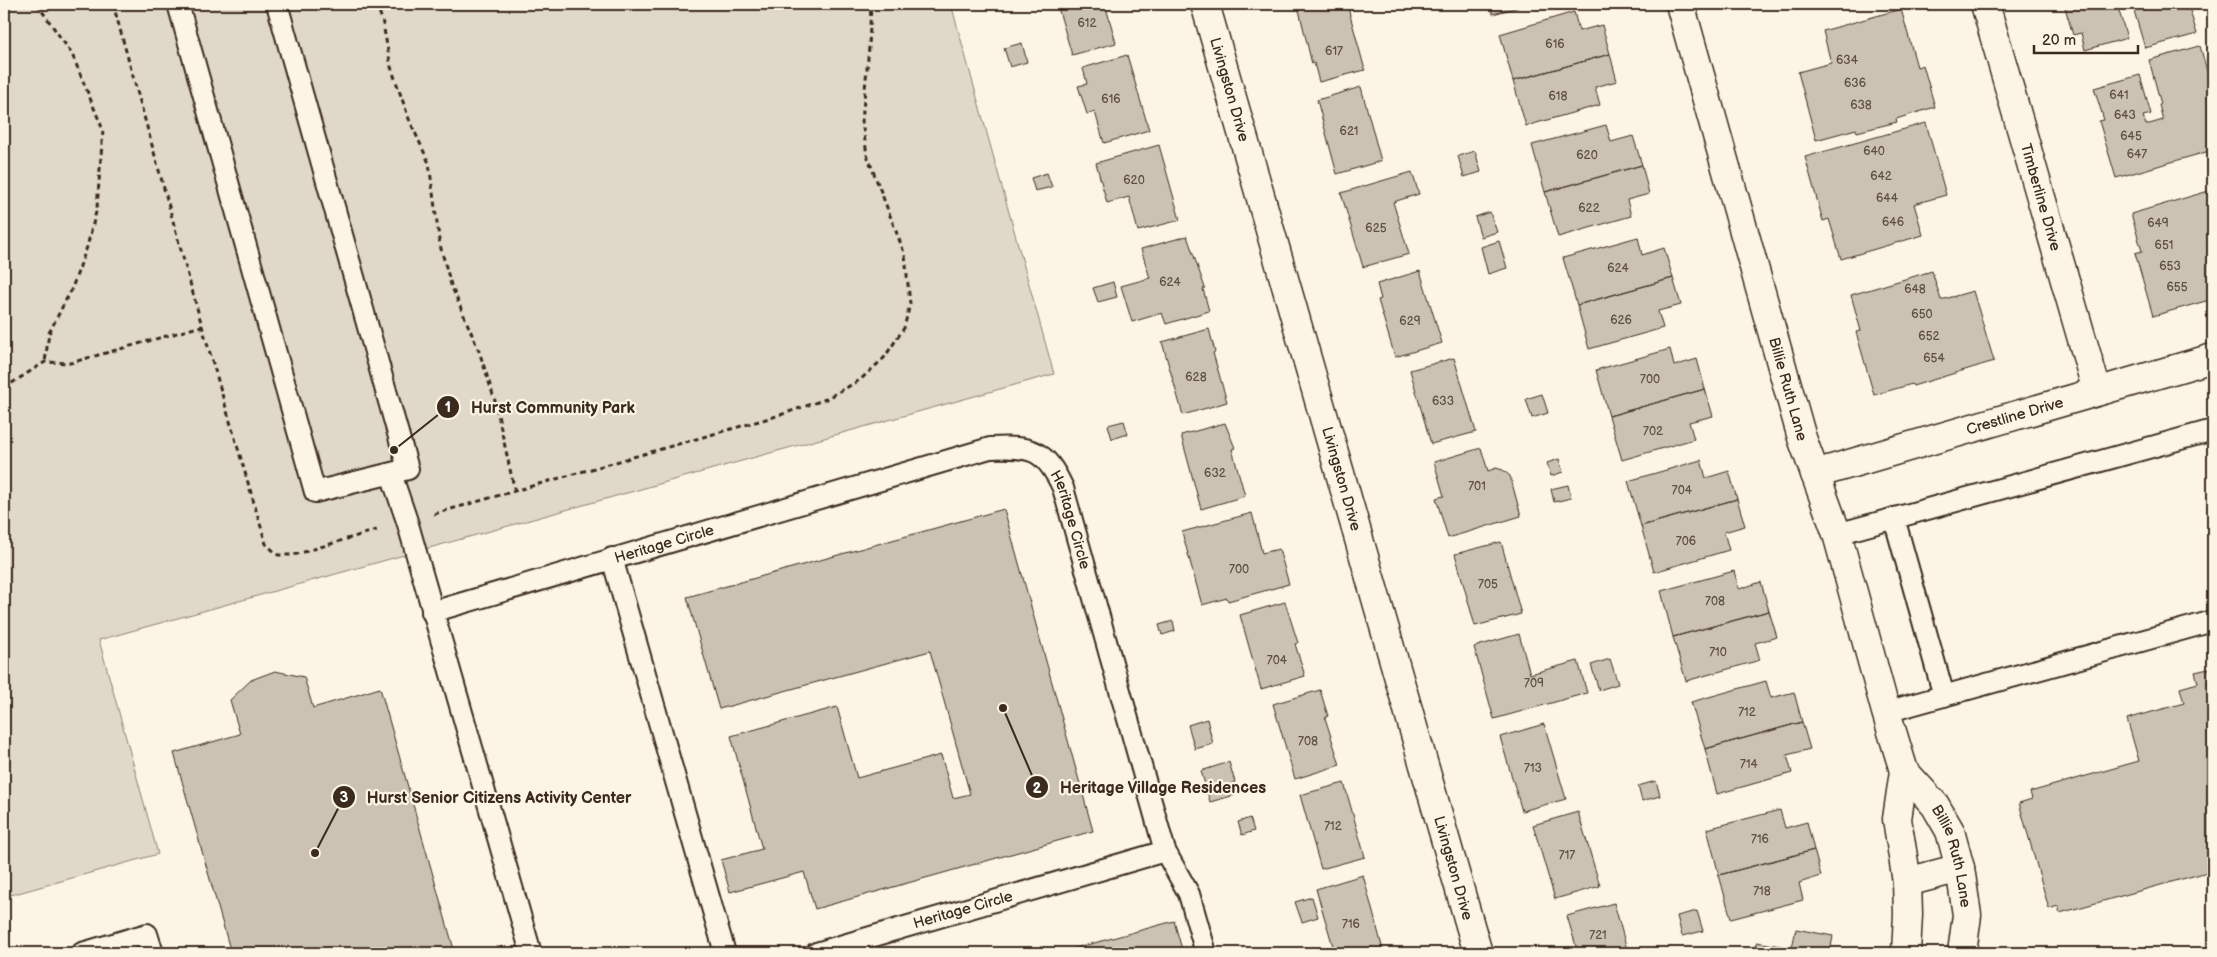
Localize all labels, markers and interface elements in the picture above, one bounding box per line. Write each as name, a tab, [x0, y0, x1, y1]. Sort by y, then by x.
house number: 612	[1077, 16, 1097, 31]
scale bar	[2034, 22, 2138, 54]
text: 20 m	[2042, 31, 2076, 50]
street label: Livingston Drive	[1206, 35, 1254, 144]
house number: 616	[1545, 37, 1565, 52]
house number: 617	[1325, 44, 1343, 59]
house number: 634	[1836, 53, 1859, 68]
house number: 636	[1844, 76, 1866, 91]
house number: 641	[2109, 88, 2129, 103]
house number: 618	[1549, 89, 1567, 104]
house number: 616	[1101, 92, 1121, 107]
house number: 638	[1850, 98, 1872, 113]
house number: 643	[2114, 108, 2136, 123]
house number: 621	[1340, 124, 1358, 139]
house number: 645	[2120, 129, 2142, 144]
street label: Timberline Drive	[2016, 141, 2065, 253]
house number: 640	[1863, 144, 1885, 159]
house number: 647	[2127, 147, 2147, 162]
house number: 620	[1576, 148, 1598, 163]
house number: 642	[1870, 169, 1892, 184]
house number: 620	[1123, 173, 1145, 188]
house number: 644	[1876, 191, 1899, 206]
house number: 622	[1578, 201, 1600, 216]
house number: 646	[1882, 215, 1904, 230]
house number: 649	[2147, 216, 2169, 231]
house number: 625	[1365, 221, 1387, 236]
house number: 651	[2155, 238, 2173, 253]
house number: 653	[2159, 259, 2181, 274]
house number: 624	[1607, 261, 1629, 276]
house number: 624	[1159, 275, 1181, 290]
house number: 655	[2166, 280, 2188, 295]
house number: 648	[1904, 282, 1926, 297]
house number: 650	[1911, 307, 1933, 322]
house number: 626	[1610, 313, 1632, 328]
house number: 629	[1399, 314, 1421, 329]
house number: 652	[1918, 329, 1940, 344]
street label: Billie Ruth Lane	[1765, 335, 1812, 443]
house number: 654	[1923, 351, 1945, 366]
house number: 628	[1185, 370, 1207, 385]
house number: 700	[1640, 372, 1660, 387]
callout: Hurst Community Park	[436, 392, 645, 423]
street label: Crestline Drive	[1964, 393, 2066, 439]
house number: 633	[1432, 394, 1454, 409]
text: 1	[445, 398, 451, 417]
text: Hurst Community Park	[471, 399, 636, 418]
street label: Livingston Drive	[1318, 424, 1366, 533]
house number: 702	[1643, 424, 1663, 439]
house number: 632	[1204, 466, 1226, 481]
street label: Heritage Circle	[1046, 467, 1095, 571]
house number: 701	[1468, 479, 1486, 494]
house number: 704	[1672, 483, 1693, 498]
street label: Heritage Circle	[612, 520, 716, 567]
house number: 706	[1676, 534, 1696, 549]
house number: 700	[1229, 562, 1249, 577]
house number: 705	[1478, 577, 1498, 592]
house number: 708	[1705, 594, 1725, 609]
house number: 710	[1709, 645, 1727, 660]
house number: 704	[1267, 653, 1288, 668]
house number: 709	[1524, 676, 1544, 691]
house number: 712	[1738, 705, 1756, 720]
house number: 708	[1298, 734, 1318, 749]
house number: 714	[1740, 757, 1759, 772]
house number: 713	[1524, 761, 1542, 776]
callout: Heritage Village Residences	[1025, 772, 1277, 803]
text: 2	[1033, 779, 1042, 798]
text: Heritage Village Residences	[1060, 779, 1266, 798]
callout: Hurst Senior Citizens Activity Center	[332, 781, 642, 812]
text: 3	[340, 788, 349, 807]
text: Hurst Senior Citizens Activity Center	[367, 789, 632, 808]
street label: Billie Ruth Lane	[1927, 801, 1975, 909]
street label: Livingston Drive	[1430, 814, 1478, 922]
house number: 712	[1324, 819, 1342, 834]
house number: 716	[1751, 832, 1769, 847]
house number: 717	[1559, 848, 1575, 863]
house number: 718	[1753, 884, 1771, 899]
street label: Heritage Circle	[911, 887, 1015, 933]
house number: 716	[1342, 917, 1360, 932]
house number: 721	[1589, 928, 1607, 943]

